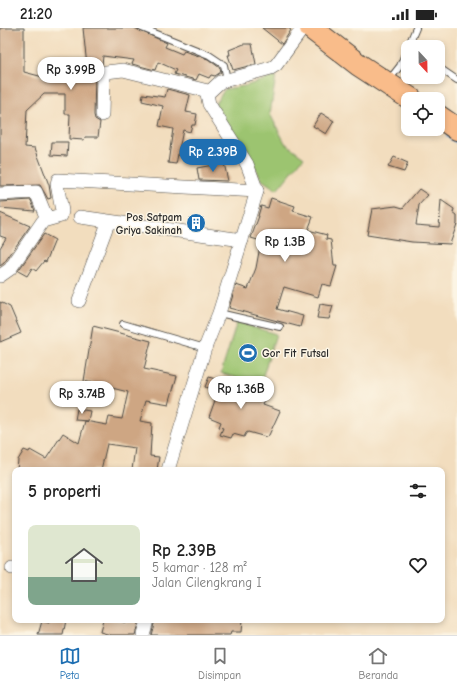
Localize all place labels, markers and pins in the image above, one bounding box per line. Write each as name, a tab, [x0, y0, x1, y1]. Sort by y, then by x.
pin: Rp 3.99B	[30, 57, 112, 91]
pin: Rp 2.39B	[172, 139, 254, 173]
place label: Pos Satpam Griya Sakinah	[116, 211, 182, 237]
building icon: Pos Satpam Griya Sakinah	[185, 212, 207, 234]
pin: Rp 1.3B	[248, 229, 322, 263]
sports icon: Gor Fit Futsal	[237, 342, 259, 364]
place label: Gor Fit Futsal	[262, 347, 329, 360]
pin: Rp 1.36B	[200, 376, 282, 410]
pin: Rp 3.74B	[41, 381, 123, 415]

